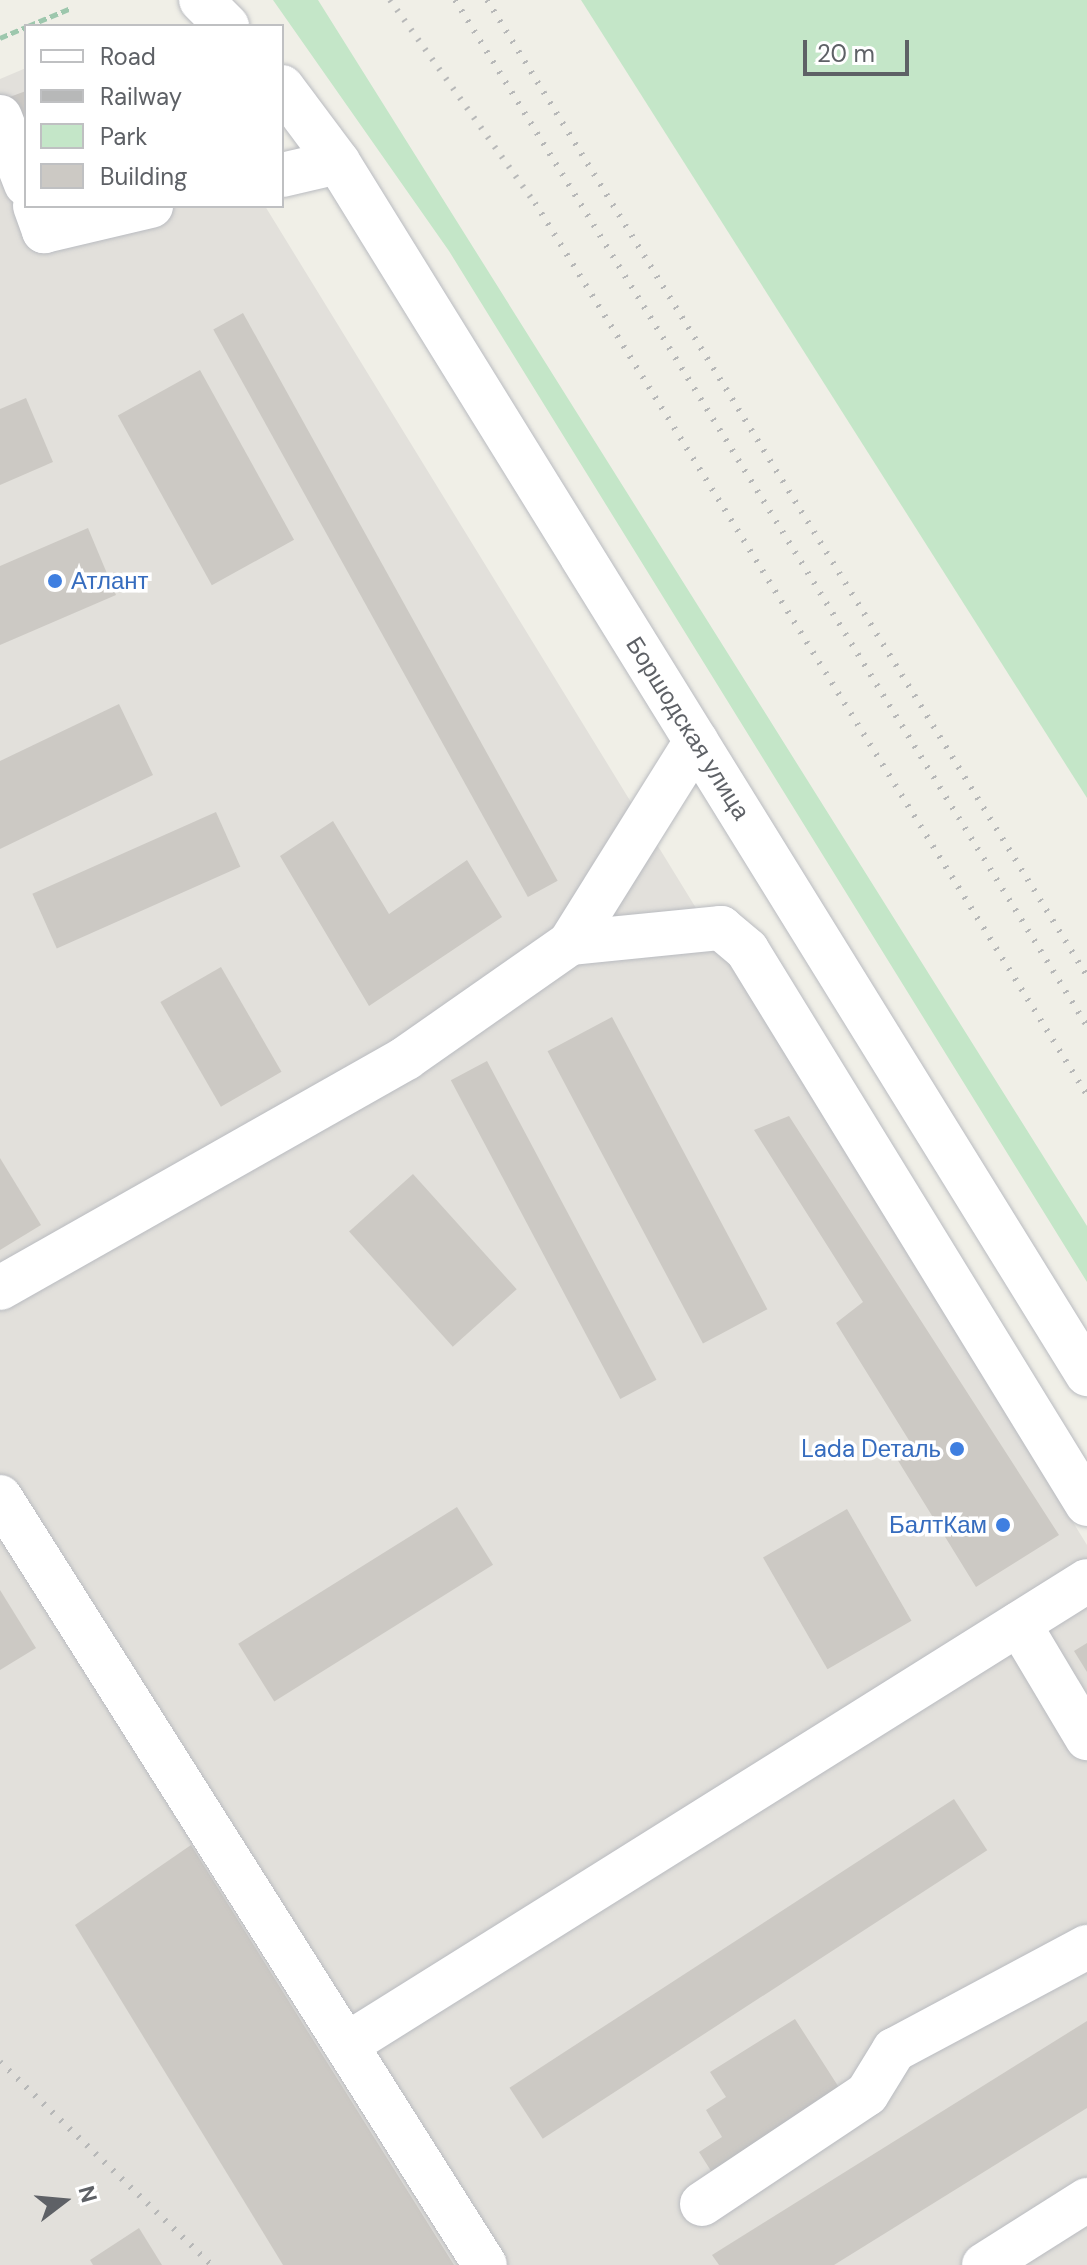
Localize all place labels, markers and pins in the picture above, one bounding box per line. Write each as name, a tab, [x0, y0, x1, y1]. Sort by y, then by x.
place label: Атлант	[71, 567, 149, 595]
marker: Атлант	[46, 572, 64, 590]
place label: Lada Dеталь	[801, 1435, 941, 1463]
marker: Lada Dеталь	[948, 1440, 966, 1458]
place label: БалтКам	[889, 1511, 987, 1539]
marker: БалтКам	[994, 1516, 1012, 1534]

